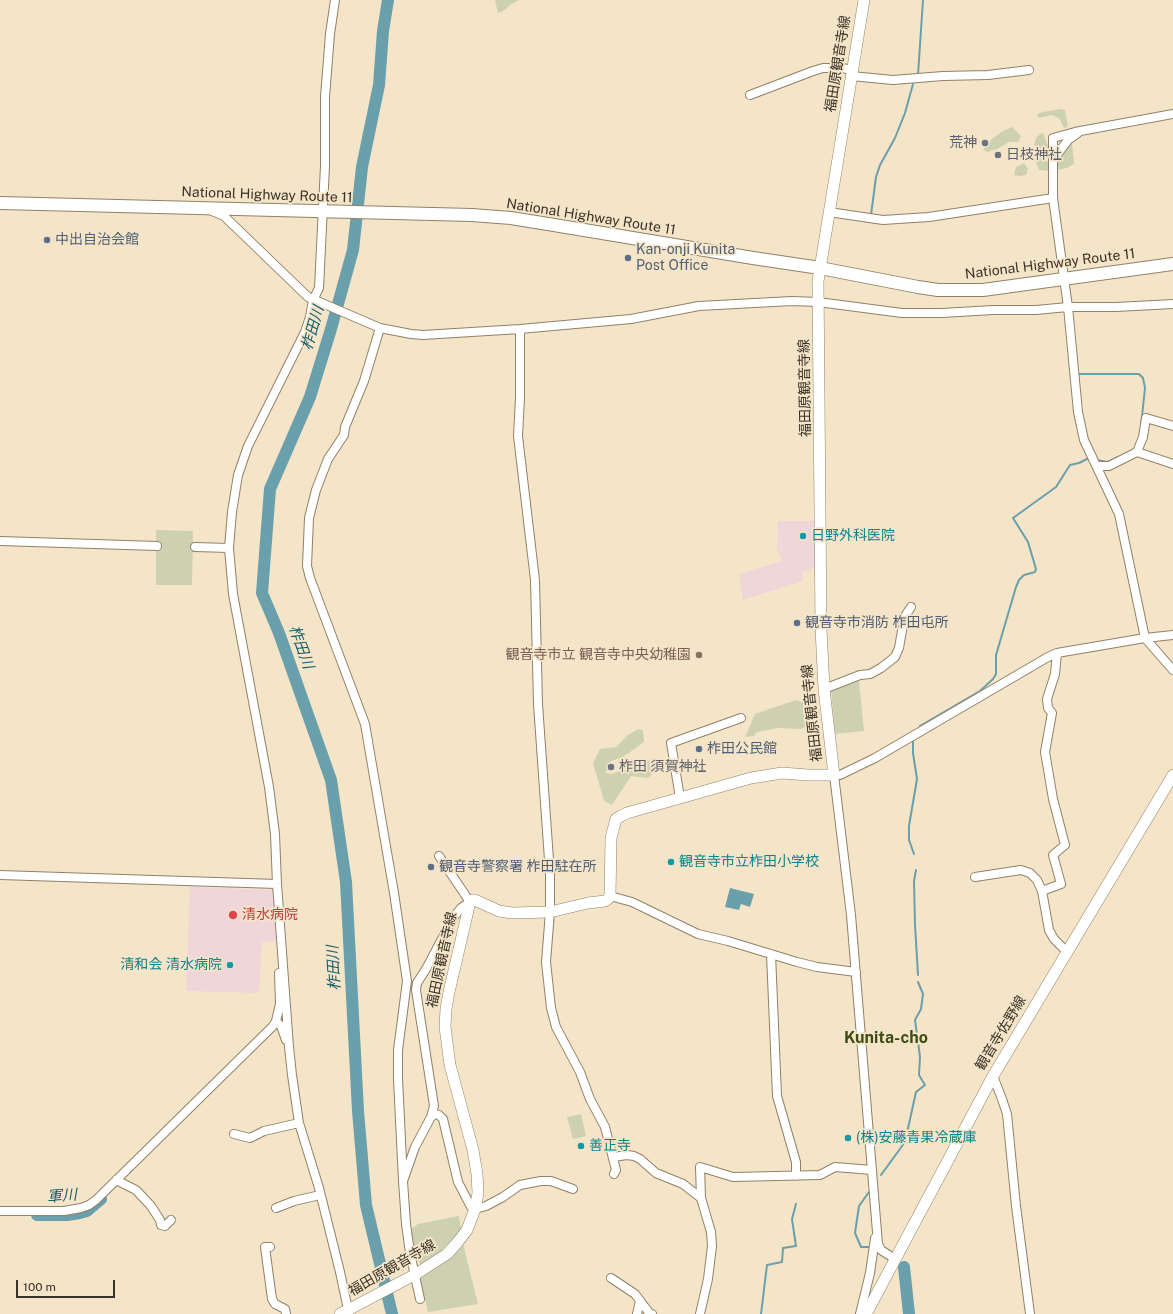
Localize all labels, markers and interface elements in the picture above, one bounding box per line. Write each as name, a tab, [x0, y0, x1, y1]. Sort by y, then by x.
street label: 福田原観音寺線	[822, 14, 854, 114]
place label: 荒神	[949, 135, 977, 151]
marker: 荒神	[980, 138, 990, 148]
place label: 日枝神社	[1006, 147, 1062, 163]
marker: 日枝神社	[993, 150, 1003, 160]
street label: National Highway Route 11	[181, 184, 353, 206]
street label: National Highway Route 11	[505, 195, 677, 239]
place label: 中出自治会館	[55, 232, 139, 248]
marker: 中出自治会館	[42, 235, 52, 245]
place label: Kan-onji Kunita Post Office	[636, 242, 735, 274]
street label: National Highway Route 11	[964, 245, 1136, 283]
marker: Kan-onji Kunita Post Office	[623, 253, 633, 263]
water label: 柞田川	[298, 304, 328, 352]
street label: 福田原観音寺線	[796, 339, 814, 437]
place label: 日野外科医院	[811, 528, 895, 544]
marker: 日野外科医院	[798, 531, 808, 541]
place label: 観音寺市消防 柞田屯所	[805, 615, 948, 631]
marker: 観音寺市消防 柞田屯所	[792, 618, 802, 628]
water label: 柞田川	[285, 623, 317, 671]
place label: 観音寺市立 観音寺中央幼稚園	[506, 647, 691, 663]
marker: 観音寺市立 観音寺中央幼稚園	[694, 650, 704, 660]
street label: 福田原観音寺線	[799, 663, 825, 763]
place label: 柞田公民館	[707, 741, 777, 757]
marker: 柞田公民館	[694, 744, 704, 754]
place label: 柞田 須賀神社	[619, 759, 706, 775]
marker: 柞田 須賀神社	[606, 762, 616, 772]
place label: 観音寺市立柞田小学校	[679, 854, 819, 870]
marker: 観音寺市立柞田小学校	[666, 857, 676, 867]
place label: 観音寺警察署 柞田駐在所	[439, 859, 596, 875]
marker: 観音寺警察署 柞田駐在所	[426, 862, 436, 872]
place label: 清水病院	[242, 907, 298, 923]
marker: 清水病院	[227, 909, 239, 921]
street label: 福田原観音寺線	[424, 910, 460, 1010]
water label: 柞田川	[324, 945, 344, 991]
place label: 清和会 清水病院	[121, 957, 222, 973]
marker: 清和会 清水病院	[225, 960, 235, 970]
street label: 観音寺佐野線	[972, 993, 1030, 1073]
district label: Kunita-cho	[844, 1028, 928, 1048]
place label: (株)安藤青果冷蔵庫	[856, 1130, 977, 1146]
marker: (株)安藤青果冷蔵庫	[843, 1133, 853, 1143]
place label: 善正寺	[589, 1138, 631, 1154]
marker: 善正寺	[576, 1141, 586, 1151]
water label: 軍川	[46, 1186, 78, 1206]
street label: 福田原観音寺線	[345, 1236, 439, 1300]
scale bar	[18, 1272, 117, 1298]
text: 100 m	[23, 1280, 56, 1294]

